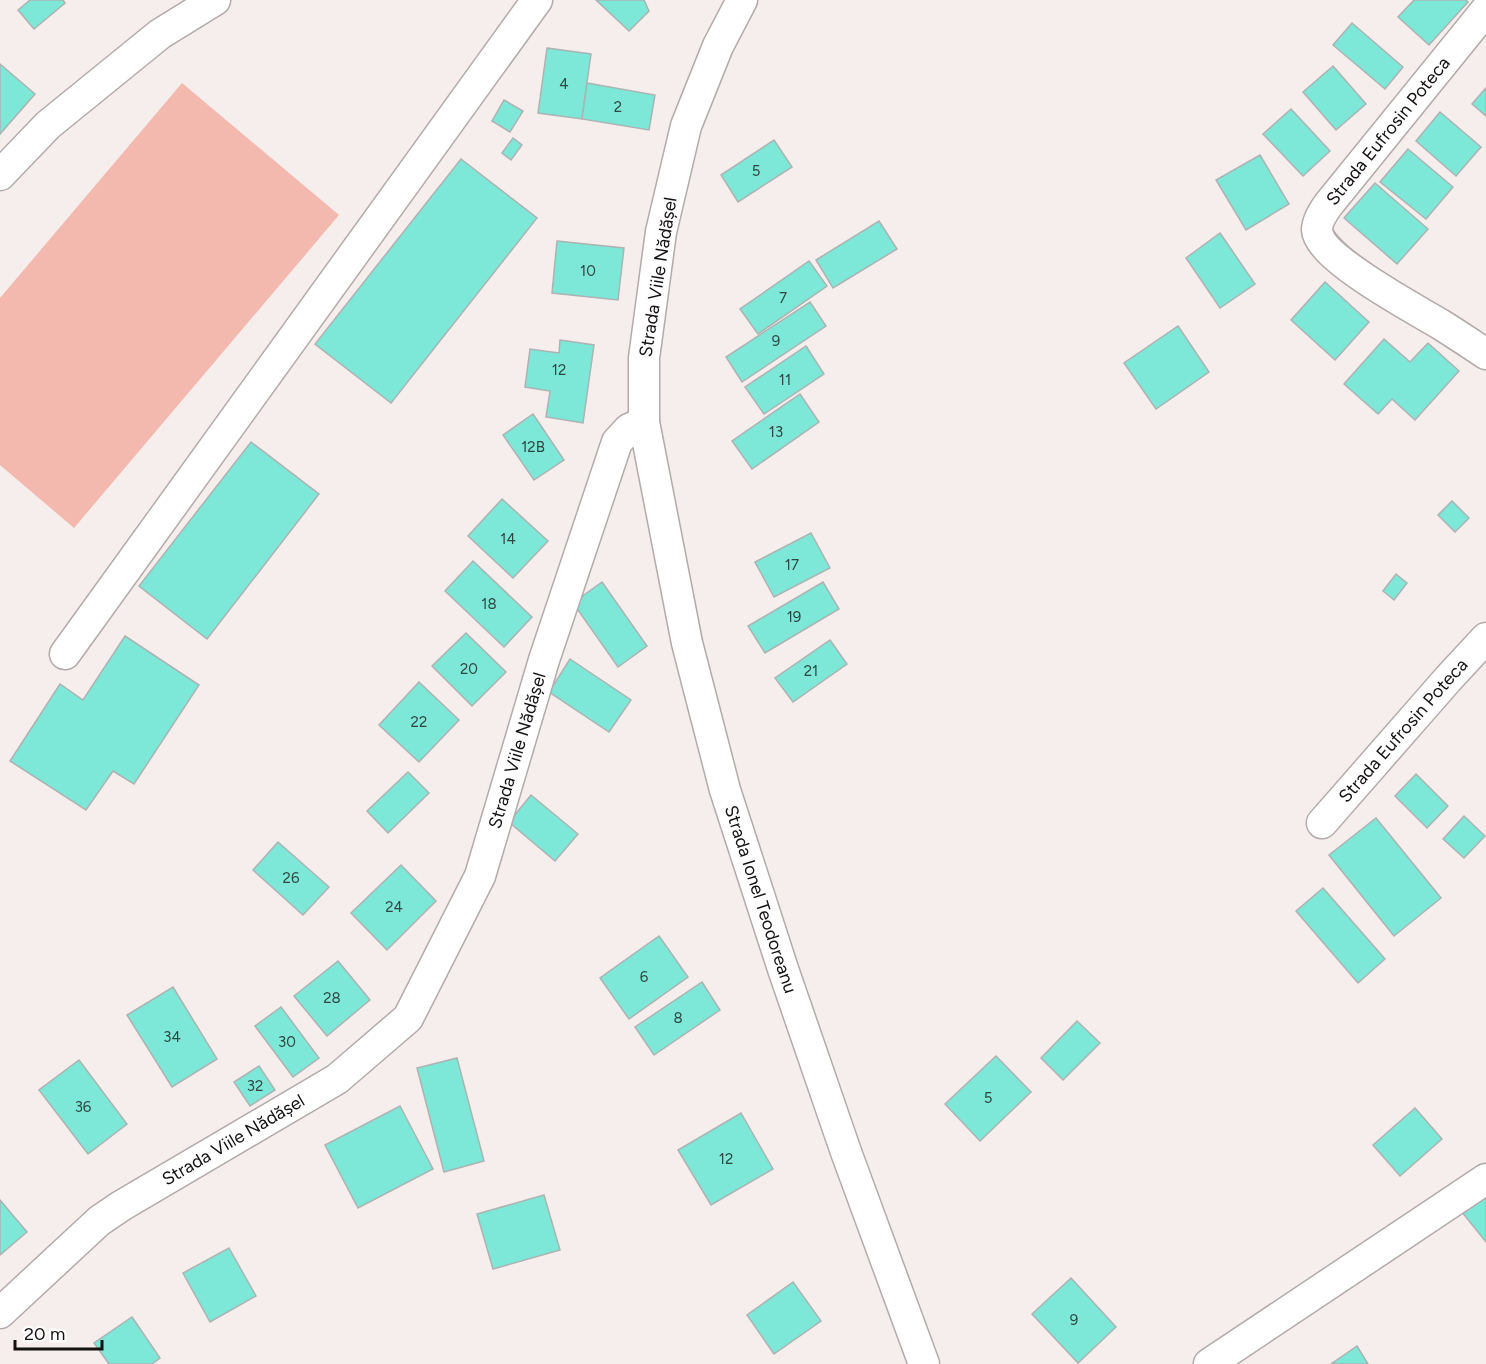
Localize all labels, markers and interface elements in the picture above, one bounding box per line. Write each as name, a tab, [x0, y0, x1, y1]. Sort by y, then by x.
street label: Strada Eufrosin Poteca	[1321, 52, 1455, 210]
house number: 4	[559, 75, 569, 93]
house number: 2	[614, 98, 622, 116]
house number: 5	[752, 162, 760, 180]
street label: Strada Viile Nădășel	[635, 196, 681, 358]
house number: 10	[580, 262, 596, 280]
house number: 7	[779, 289, 787, 307]
house number: 9	[772, 332, 780, 350]
house number: 12	[552, 361, 566, 379]
house number: 11	[779, 371, 791, 389]
house number: 13	[769, 423, 783, 441]
house number: 12B	[521, 438, 545, 456]
house number: 14	[500, 530, 516, 548]
house number: 17	[785, 556, 799, 574]
house number: 18	[481, 595, 497, 613]
house number: 19	[787, 608, 801, 626]
street label: Strada Eufrosin Poteca	[1334, 654, 1472, 807]
house number: 20	[460, 660, 478, 678]
house number: 21	[804, 662, 818, 680]
street label: Strada Viile Nădășel	[484, 670, 551, 831]
house number: 22	[411, 713, 427, 731]
street label: Strada Ionel Teodoreanu	[720, 803, 802, 996]
house number: 26	[283, 869, 300, 887]
house number: 24	[385, 898, 403, 916]
house number: 6	[640, 968, 649, 986]
house number: 28	[323, 989, 341, 1007]
house number: 8	[673, 1009, 683, 1027]
house number: 34	[163, 1028, 181, 1046]
house number: 30	[278, 1033, 296, 1051]
house number: 32	[247, 1077, 263, 1095]
house number: 5	[984, 1089, 992, 1107]
street label: Strada Viile Nădășel	[158, 1090, 308, 1190]
house number: 36	[75, 1098, 92, 1116]
house number: 12	[719, 1150, 733, 1168]
house number: 9	[1070, 1311, 1078, 1329]
scale bar	[15, 1313, 102, 1351]
text: 20 m	[24, 1323, 65, 1345]

